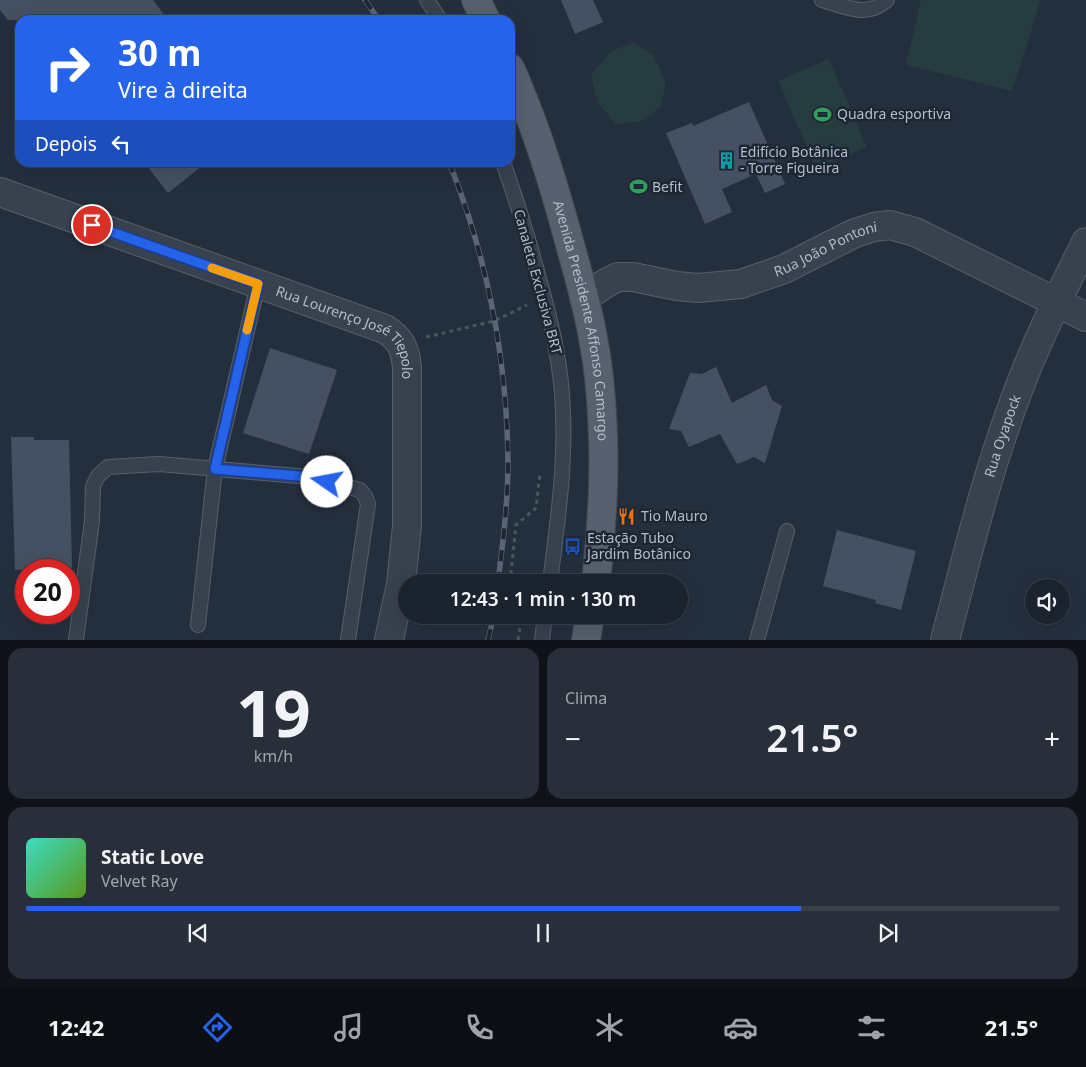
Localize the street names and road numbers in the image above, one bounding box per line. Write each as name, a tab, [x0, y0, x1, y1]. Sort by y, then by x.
street label: Avenida Presidente Affonso Camargo	[549, 198, 613, 441]
street label: Canaleta Exclusiva BRT	[510, 207, 567, 357]
street label: Rua João Pontoni	[771, 217, 878, 281]
street label: Rua Lourenço José Tiepolo	[273, 281, 417, 379]
street label: Rua Oyapock	[979, 391, 1025, 480]

